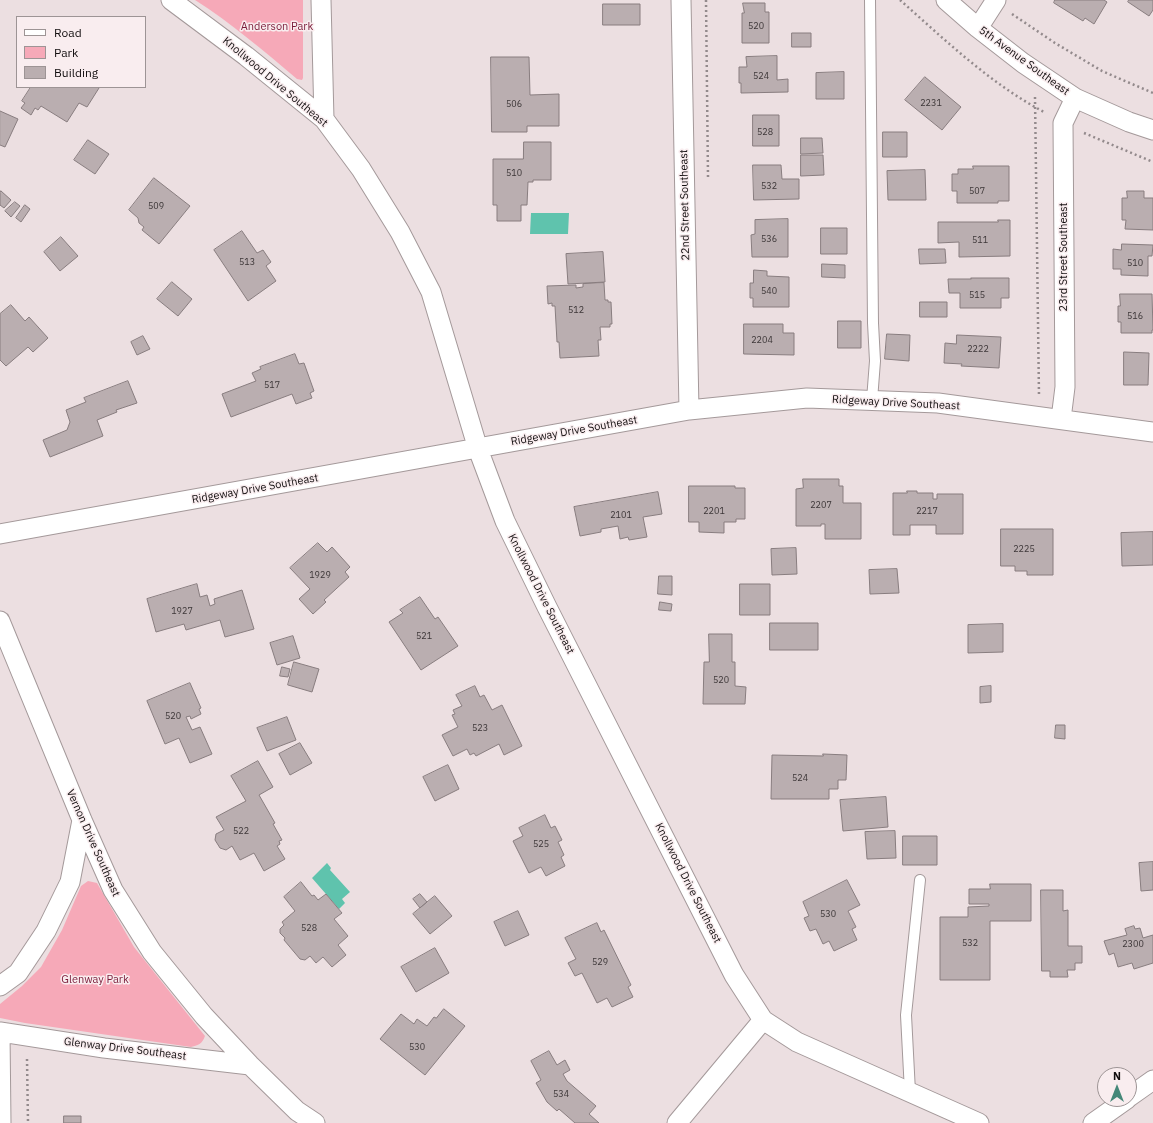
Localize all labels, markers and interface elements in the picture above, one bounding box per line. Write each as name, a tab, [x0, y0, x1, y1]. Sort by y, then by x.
legend	[16, 16, 146, 88]
park label: Anderson Park	[241, 20, 313, 34]
house number: 520	[748, 21, 764, 31]
street label: 5th Avenue Southeast	[976, 24, 1072, 98]
text: Road	[54, 25, 82, 40]
street label: Knollwood Drive Southeast	[220, 34, 330, 130]
text: Park	[54, 45, 78, 60]
text: Building	[54, 65, 98, 80]
house number: 524	[753, 71, 769, 81]
house number: 2231	[920, 98, 942, 108]
house number: 506	[506, 99, 522, 109]
house number: 528	[757, 127, 773, 137]
street label: 22nd Street Southeast	[677, 149, 693, 261]
house number: 510	[506, 168, 522, 178]
house number: 532	[761, 181, 777, 191]
house number: 507	[969, 186, 985, 196]
house number: 509	[148, 201, 164, 211]
street label: 23rd Street Southeast	[1057, 203, 1071, 311]
house number: 536	[761, 234, 777, 244]
house number: 511	[972, 235, 988, 245]
house number: 513	[239, 257, 255, 267]
house number: 510	[1127, 258, 1143, 268]
house number: 540	[761, 286, 777, 296]
house number: 515	[969, 290, 985, 300]
house number: 512	[568, 305, 584, 315]
house number: 516	[1127, 311, 1143, 321]
house number: 2204	[751, 335, 773, 345]
house number: 2222	[967, 344, 989, 354]
house number: 517	[264, 380, 280, 390]
street label: Ridgeway Drive Southeast	[832, 393, 960, 413]
street label: Ridgeway Drive Southeast	[510, 413, 638, 449]
street label: Ridgeway Drive Southeast	[191, 471, 319, 507]
house number: 2207	[810, 500, 832, 510]
house number: 2201	[703, 506, 725, 516]
house number: 2217	[916, 506, 938, 516]
house number: 2101	[610, 510, 632, 520]
street label: Knollwood Drive Southeast	[505, 532, 577, 656]
house number: 2225	[1013, 544, 1035, 554]
house number: 1929	[309, 570, 331, 580]
house number: 1927	[171, 606, 193, 616]
house number: 521	[416, 631, 432, 641]
house number: 520	[713, 675, 729, 685]
house number: 520	[165, 711, 181, 721]
house number: 523	[472, 723, 488, 733]
house number: 524	[792, 773, 808, 783]
street label: Vernon Drive Southeast	[63, 787, 123, 899]
street label: Knollwood Drive Southeast	[652, 821, 724, 945]
house number: 522	[233, 826, 249, 836]
house number: 525	[533, 839, 549, 849]
house number: 530	[820, 909, 836, 919]
house number: 528	[301, 923, 317, 933]
house number: 532	[962, 938, 978, 948]
house number: 2300	[1122, 939, 1144, 949]
house number: 529	[592, 957, 608, 967]
park label: Glenway Park	[61, 973, 129, 987]
street label: Glenway Drive Southeast	[63, 1035, 187, 1063]
house number: 530	[409, 1042, 425, 1052]
north arrow	[1097, 1067, 1137, 1107]
text: N	[1113, 1069, 1121, 1083]
house number: 534	[553, 1089, 569, 1099]

